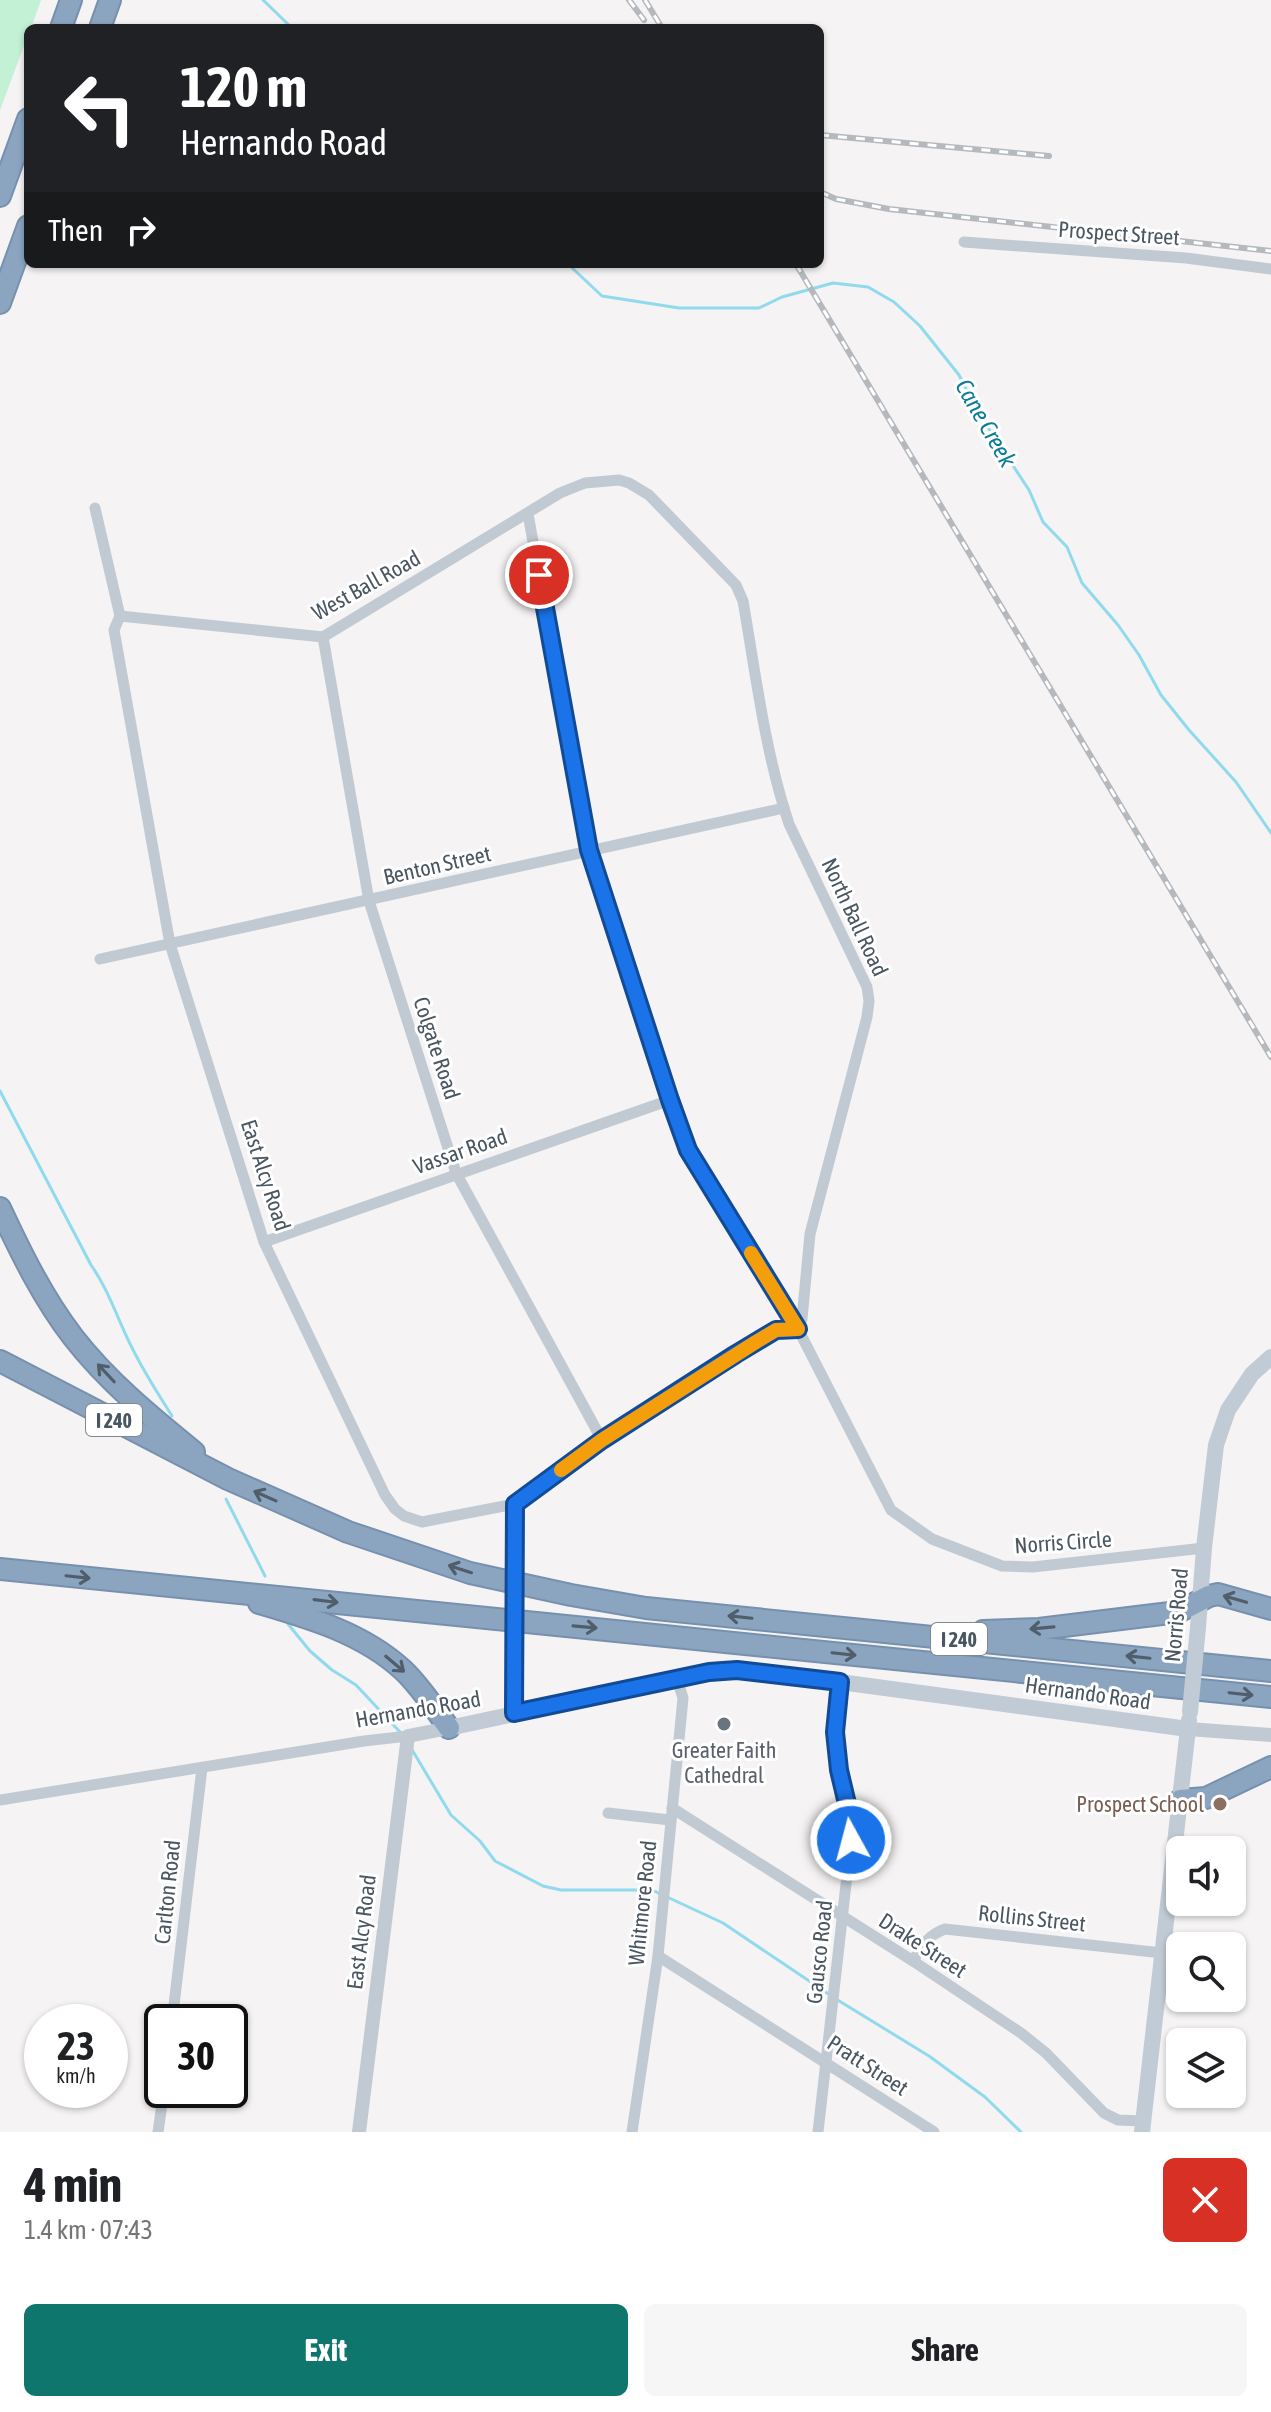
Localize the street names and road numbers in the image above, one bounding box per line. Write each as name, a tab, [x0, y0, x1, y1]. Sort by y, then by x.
street label: Prospect Street	[1058, 216, 1180, 250]
street label: West Ball Road	[307, 545, 425, 625]
street label: Benton Street	[381, 840, 493, 890]
street label: North Ball Road	[816, 854, 894, 980]
street label: Colgate Road	[408, 994, 466, 1102]
street label: East Alcy Road	[236, 1116, 296, 1234]
street label: Vassar Road	[410, 1123, 510, 1179]
road number: I 240	[86, 1404, 142, 1436]
street label: Norris Circle	[1014, 1526, 1112, 1558]
street label: Norris Road	[1159, 1567, 1193, 1663]
road number: I 240	[931, 1623, 987, 1655]
street label: Hernando Road	[1023, 1671, 1153, 1715]
street label: Hernando Road	[353, 1685, 483, 1733]
street label: Carlton Road	[149, 1839, 185, 1945]
street label: Whitmore Road	[623, 1839, 661, 1967]
street label: East Alcy Road	[341, 1873, 381, 1991]
street label: Gausco Road	[801, 1899, 837, 2005]
street label: Rollins Street	[977, 1899, 1087, 1937]
street label: Drake Street	[874, 1907, 972, 1983]
street label: Pratt Street	[823, 2029, 913, 2101]

